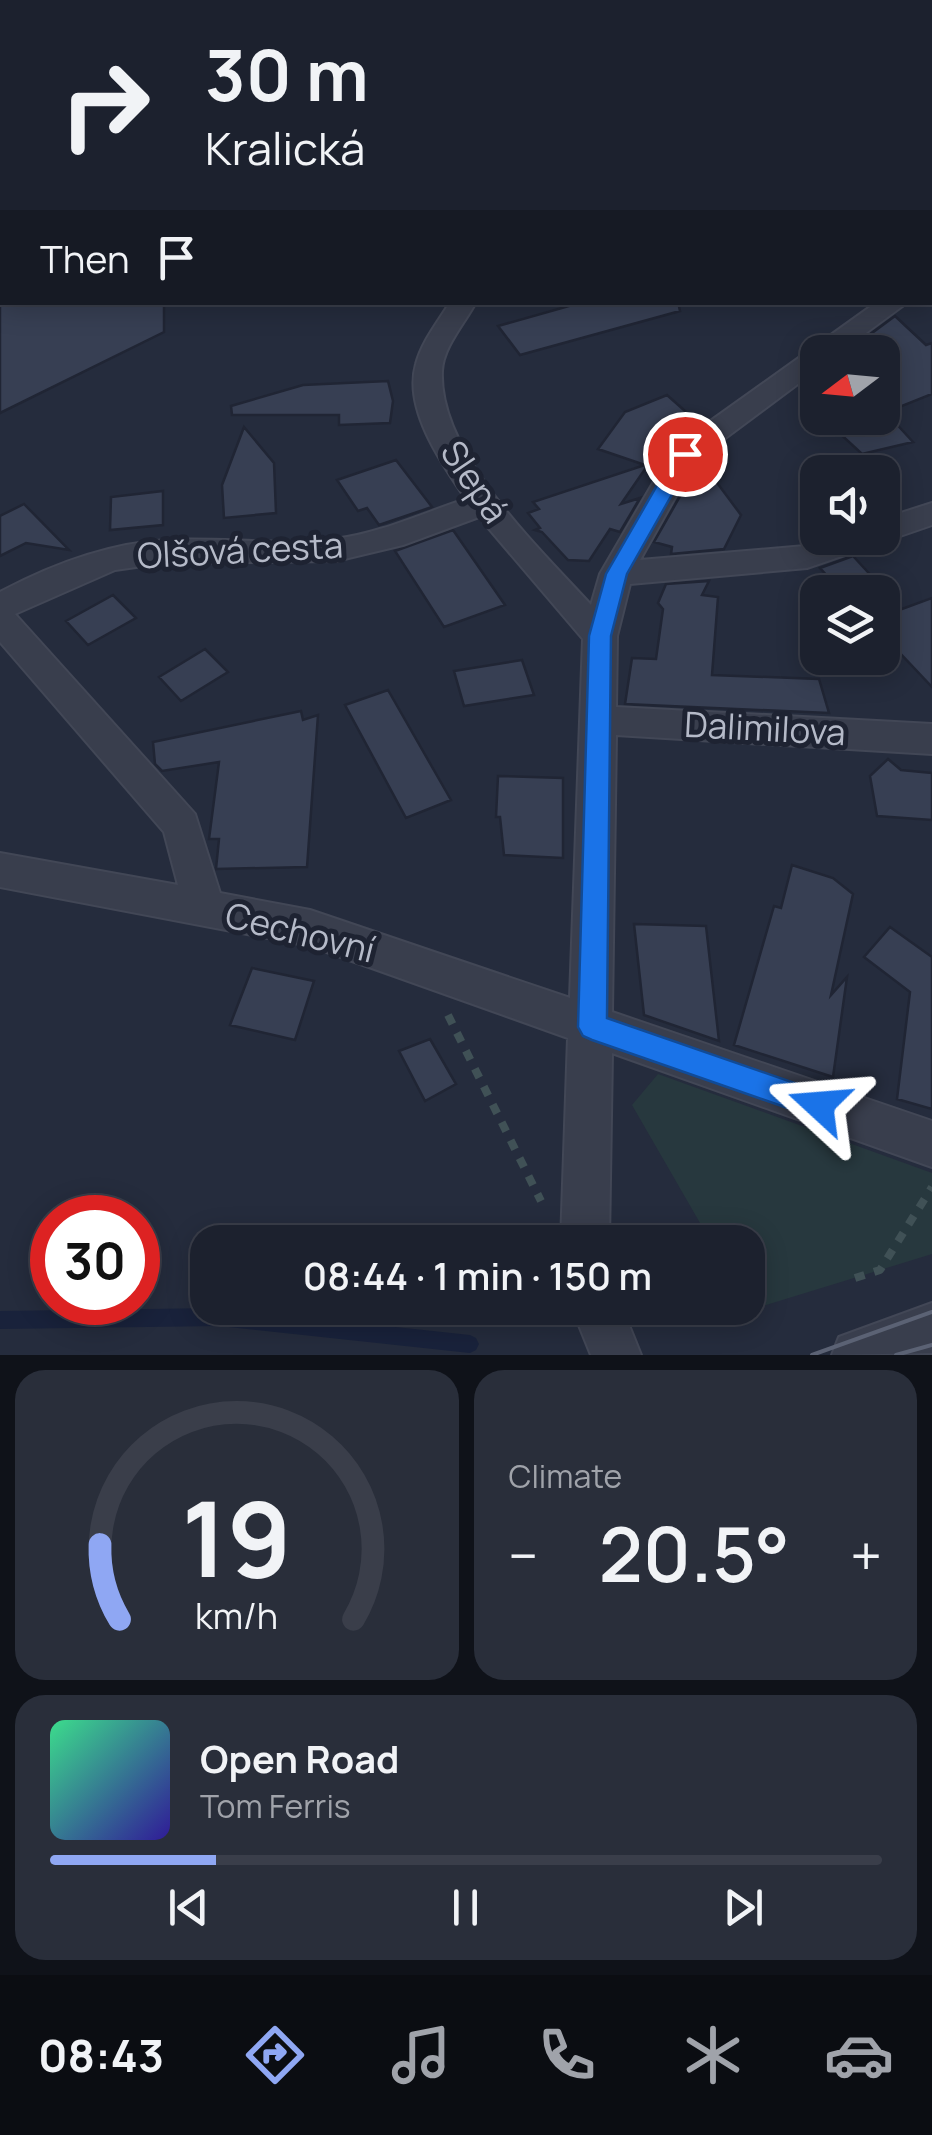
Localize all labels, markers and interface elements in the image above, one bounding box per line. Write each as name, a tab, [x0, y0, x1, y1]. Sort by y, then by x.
text: 30 m	[205, 26, 369, 122]
icon: right	[40, 40, 170, 170]
text: Kralická	[205, 117, 365, 179]
icon: arrive	[149, 230, 204, 285]
text: Then	[40, 232, 129, 284]
north arrow	[800, 335, 900, 435]
map controls	[800, 335, 900, 675]
pin	[643, 412, 728, 497]
icon: arrive	[658, 427, 713, 482]
street label: Slepá	[430, 431, 520, 532]
button: sound	[800, 455, 900, 555]
street label: Olšová cesta	[136, 521, 344, 579]
button: layers	[800, 575, 900, 675]
street label: Dalimilova	[683, 700, 847, 756]
street label: Cechovní	[220, 890, 380, 974]
position arrow	[767, 1053, 871, 1157]
speed limit sign: 30	[30, 1195, 160, 1325]
text: 08:44 · 1 min · 150 m	[303, 1249, 652, 1301]
text: Climate	[509, 1454, 622, 1498]
text: 19	[182, 1466, 292, 1608]
text: 20.5°	[599, 1502, 790, 1605]
text: −	[509, 1517, 538, 1593]
text: +	[850, 1517, 882, 1593]
text: km/h	[195, 1591, 278, 1640]
text: Open Road	[200, 1732, 399, 1784]
text: Tom Ferris	[200, 1784, 351, 1828]
icon: previous	[161, 1880, 216, 1935]
icon: pause	[438, 1880, 493, 1935]
icon: next	[716, 1880, 771, 1935]
icon: directions	[240, 2020, 310, 2090]
icon: music	[386, 2020, 456, 2090]
icon: phone	[532, 2020, 602, 2090]
icon: climate	[678, 2020, 748, 2090]
icon: car	[824, 2020, 894, 2090]
text: 08:43	[38, 2024, 164, 2086]

